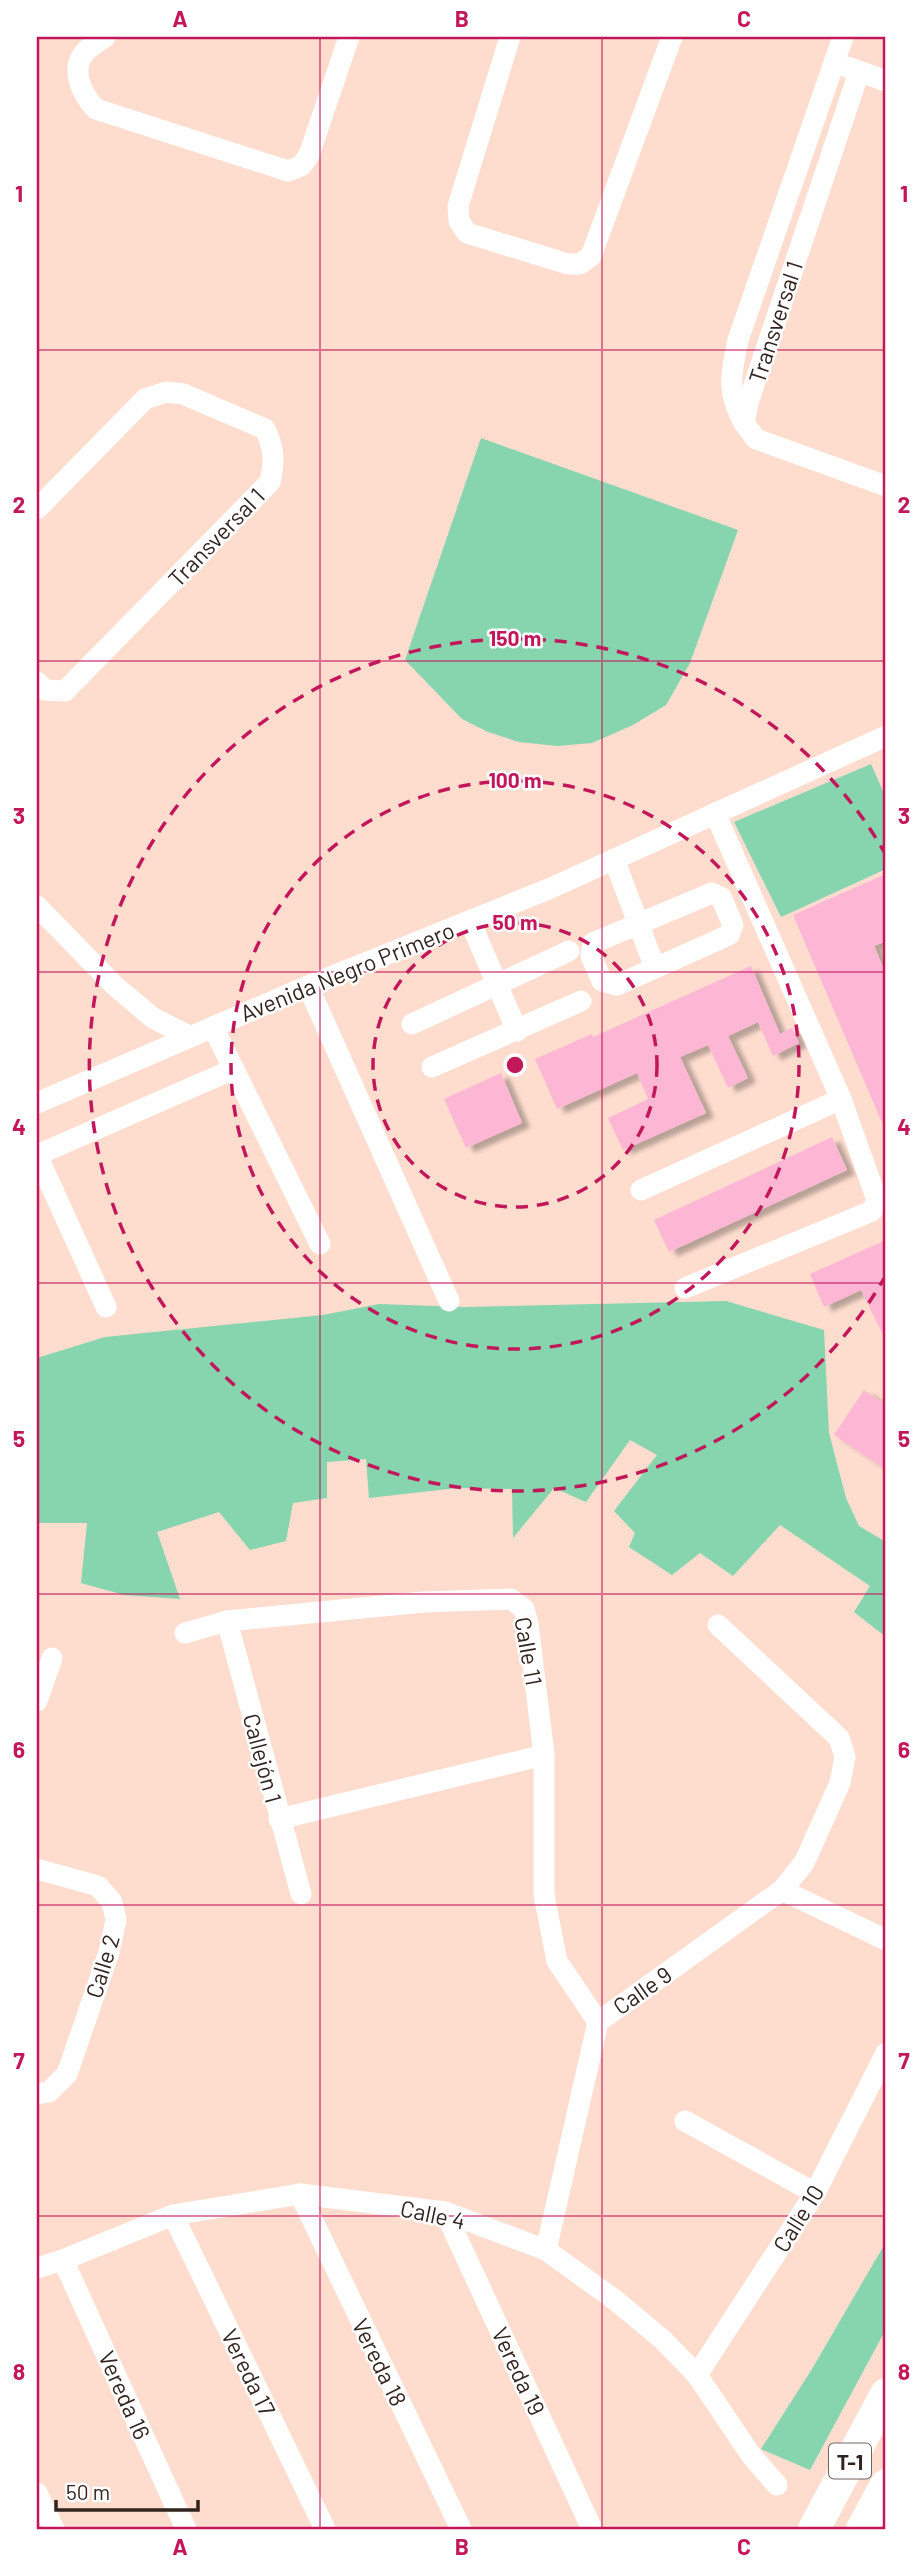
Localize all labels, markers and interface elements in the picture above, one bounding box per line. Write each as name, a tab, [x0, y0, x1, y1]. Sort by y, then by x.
text: A	[172, 4, 188, 32]
text: B	[455, 4, 469, 32]
text: C	[737, 4, 751, 32]
text: 1	[15, 179, 23, 207]
text: 1	[900, 179, 908, 207]
street label: Transversal 1	[742, 257, 808, 387]
street label: Transversal 1	[162, 482, 270, 592]
text: 2	[13, 490, 25, 518]
text: 2	[898, 490, 910, 518]
text: 150 m	[489, 625, 541, 650]
text: 100 m	[488, 767, 542, 792]
text: 3	[13, 801, 25, 829]
text: 3	[898, 801, 910, 829]
text: 50 m	[492, 909, 538, 934]
street label: Avenida Negro Primero	[236, 915, 458, 1027]
centre of rings	[503, 1053, 527, 1077]
text: 4	[12, 1112, 26, 1140]
text: 4	[897, 1112, 911, 1140]
text: 5	[13, 1424, 25, 1452]
text: 5	[898, 1424, 910, 1452]
street label: Calle 11	[509, 1615, 549, 1687]
street label: Callejón 1	[238, 1710, 288, 1806]
text: 6	[13, 1735, 25, 1763]
text: 6	[898, 1735, 910, 1763]
street label: Calle 2	[79, 1931, 125, 2001]
street label: Calle 9	[607, 1960, 677, 2020]
text: 7	[13, 2046, 25, 2074]
text: 7	[898, 2046, 910, 2074]
street label: Calle 10	[767, 2179, 829, 2257]
street label: Calle 4	[398, 2193, 468, 2235]
street label: Vereda 18	[347, 2314, 413, 2410]
street label: Vereda 19	[486, 2322, 552, 2420]
street label: Vereda 17	[216, 2324, 282, 2420]
street label: Vereda 16	[93, 2346, 157, 2444]
text: 8	[13, 2357, 25, 2385]
text: 8	[898, 2357, 910, 2385]
road number: T-1	[829, 2444, 871, 2478]
scale bar	[56, 2468, 198, 2512]
text: 50 m	[66, 2479, 110, 2504]
text: A	[172, 2532, 188, 2560]
text: B	[455, 2532, 469, 2560]
text: C	[737, 2532, 751, 2560]

